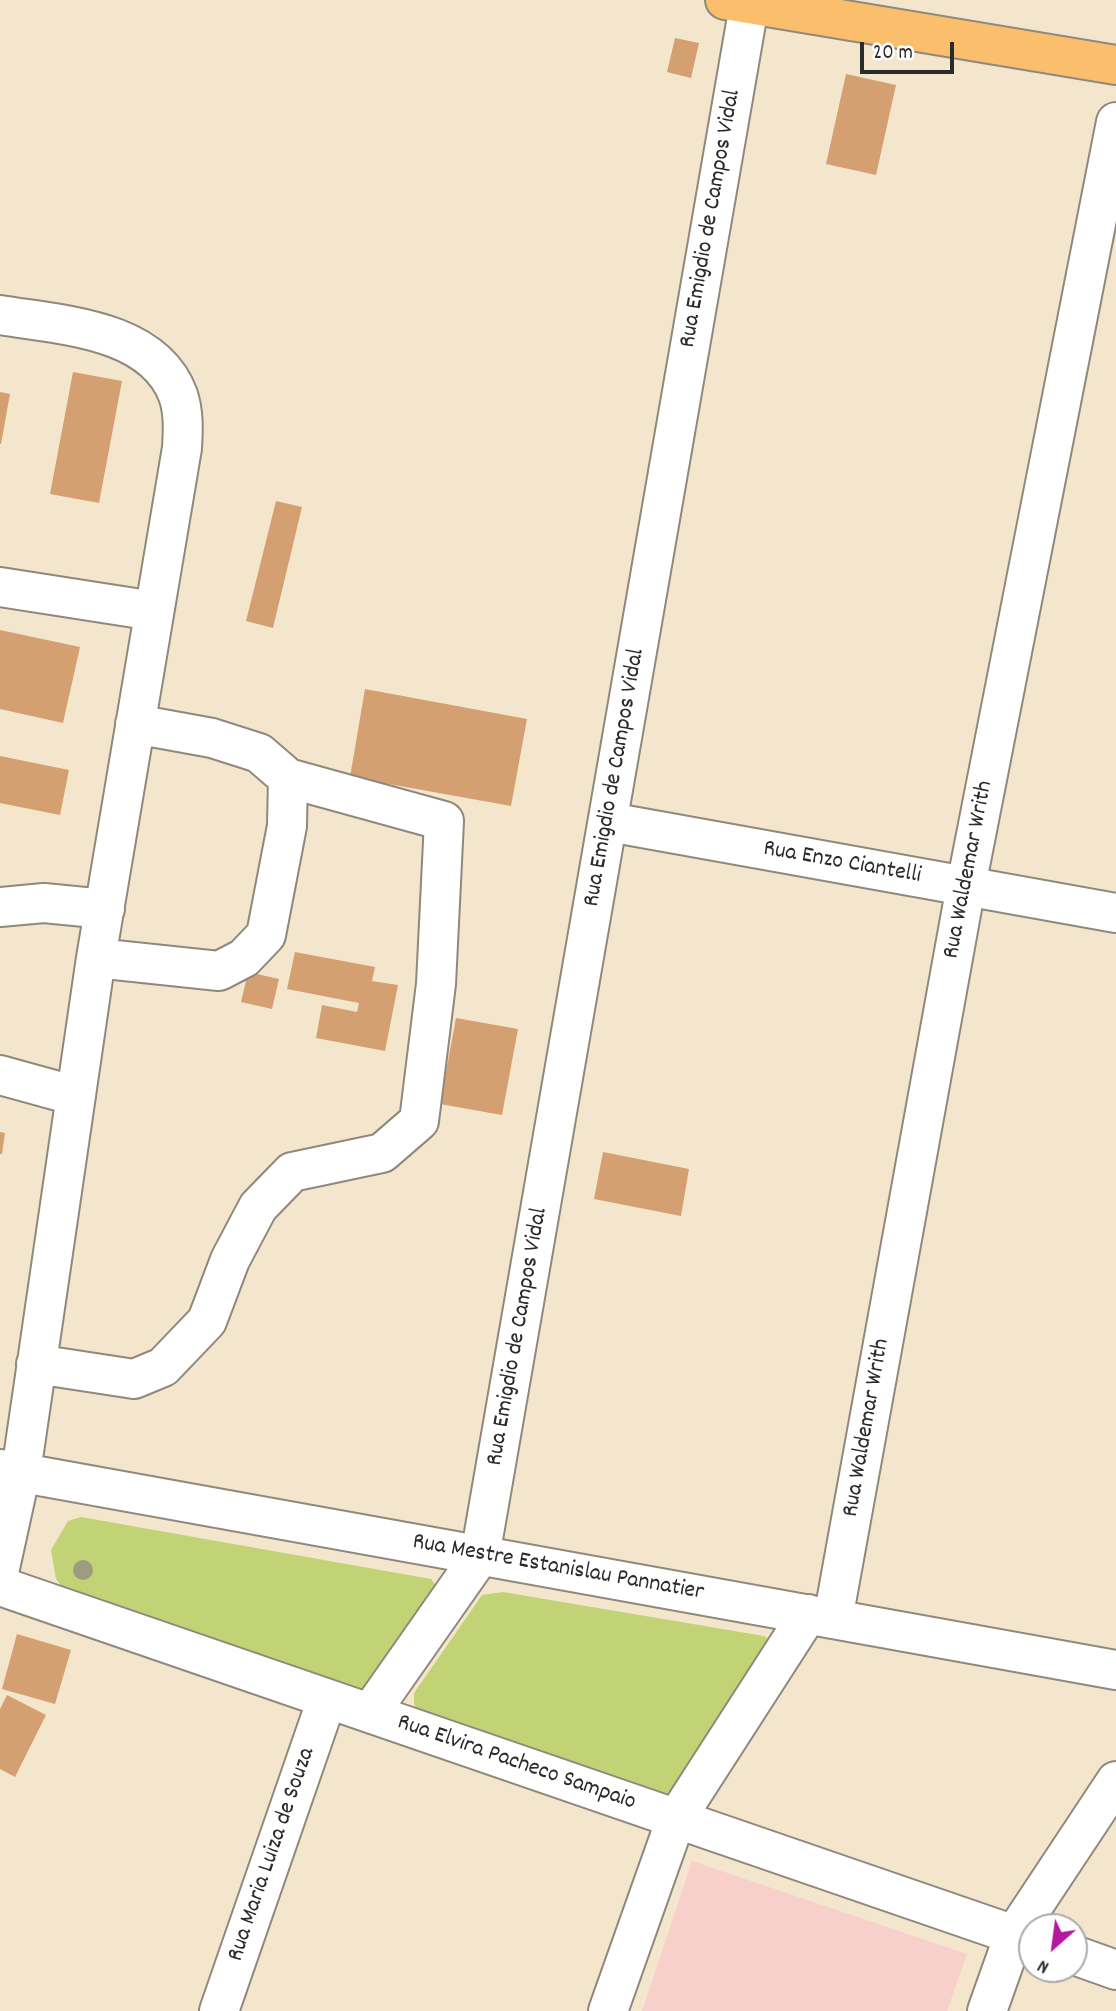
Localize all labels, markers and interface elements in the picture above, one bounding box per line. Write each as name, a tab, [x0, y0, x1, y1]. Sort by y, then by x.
scale bar	[864, 28, 958, 72]
text: 20 m	[873, 39, 913, 69]
street label: Rua Emigdio de Campos Vidal	[675, 88, 749, 350]
street label: Rua Emigdio de Campos Vidal	[579, 647, 653, 909]
street label: Rua Waldemar Writh	[939, 779, 1001, 961]
street label: Rua Enzo Ciantelli	[761, 836, 923, 892]
street label: Rua Emigdio de Campos Vidal	[482, 1206, 556, 1468]
street label: Rua Waldemar Writh	[838, 1337, 898, 1519]
street label: Rua Mestre Estanislau Pannatier	[410, 1529, 706, 1609]
street label: Rua Elvira Pacheco Sampaio	[393, 1710, 639, 1818]
street label: Rua Maria Luiza de Souza	[223, 1744, 323, 1966]
north arrow	[1018, 1913, 1088, 1983]
text: N	[1033, 1951, 1054, 1979]

